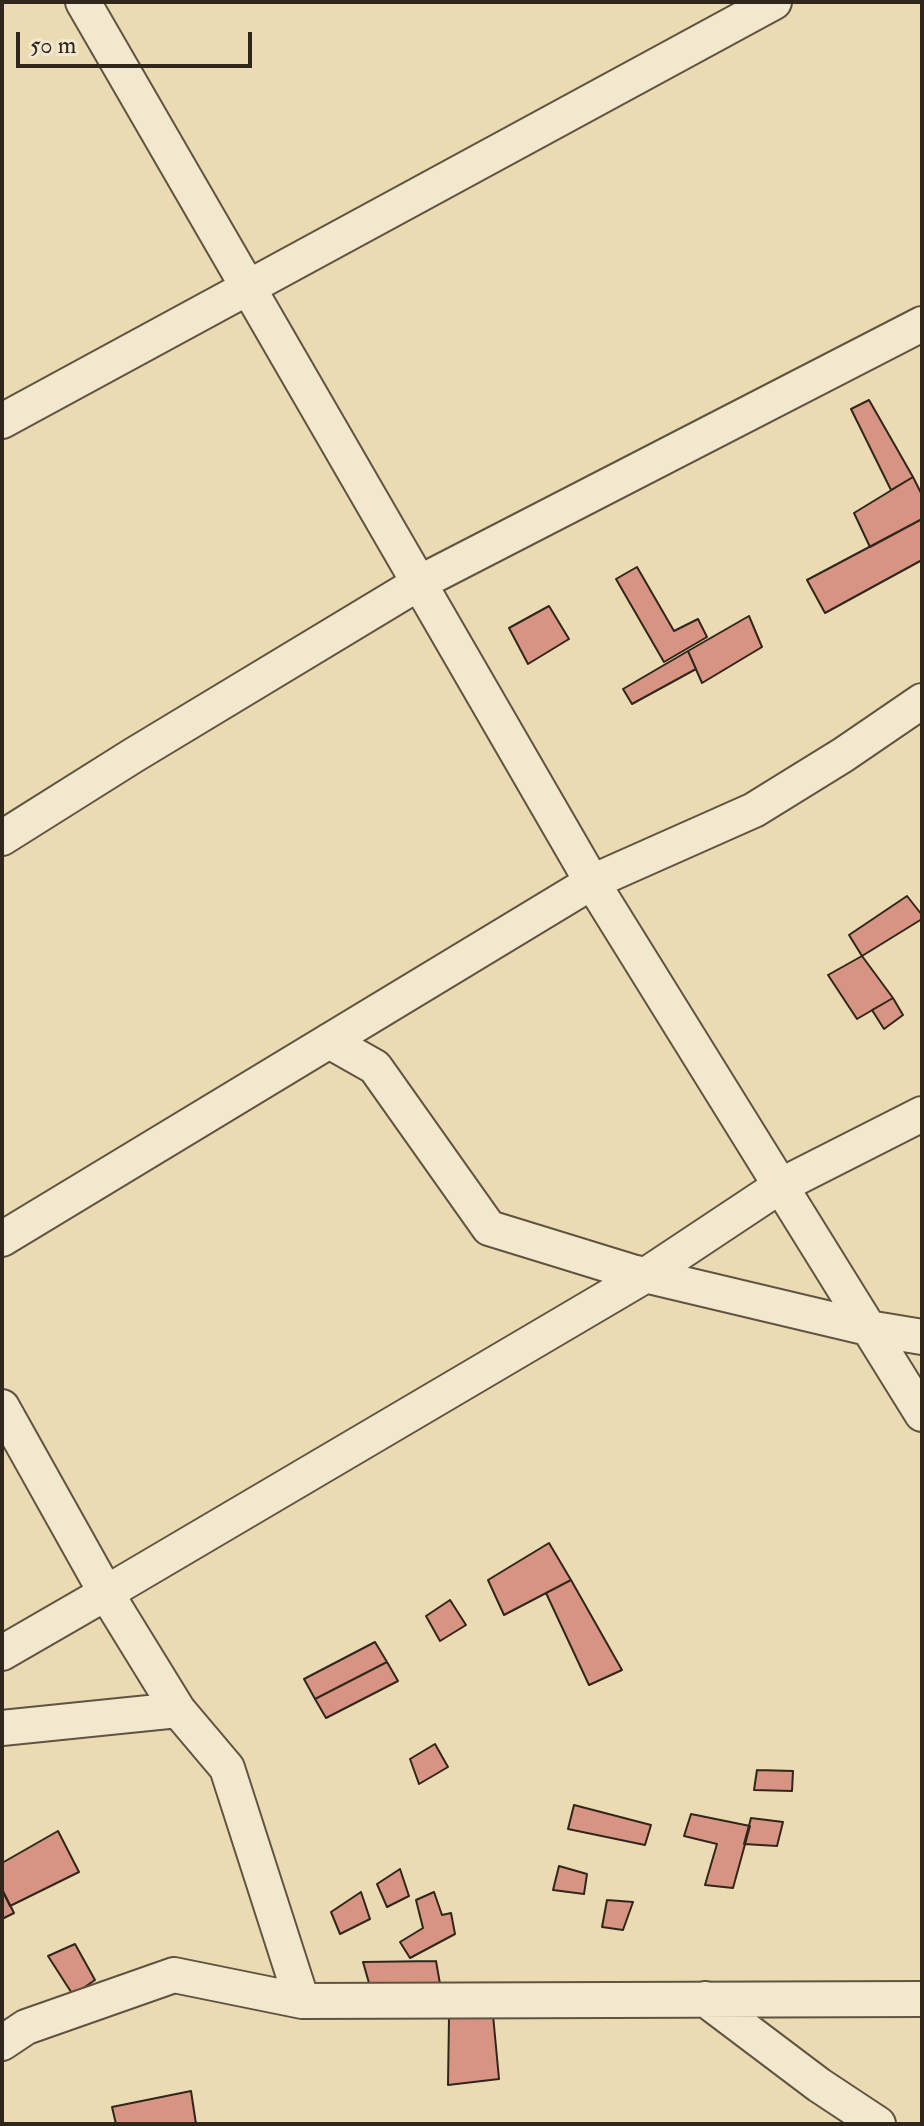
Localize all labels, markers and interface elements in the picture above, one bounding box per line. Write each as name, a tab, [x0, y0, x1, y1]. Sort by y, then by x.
scale bar	[20, 16, 256, 66]
text: 50 m	[30, 30, 76, 61]

